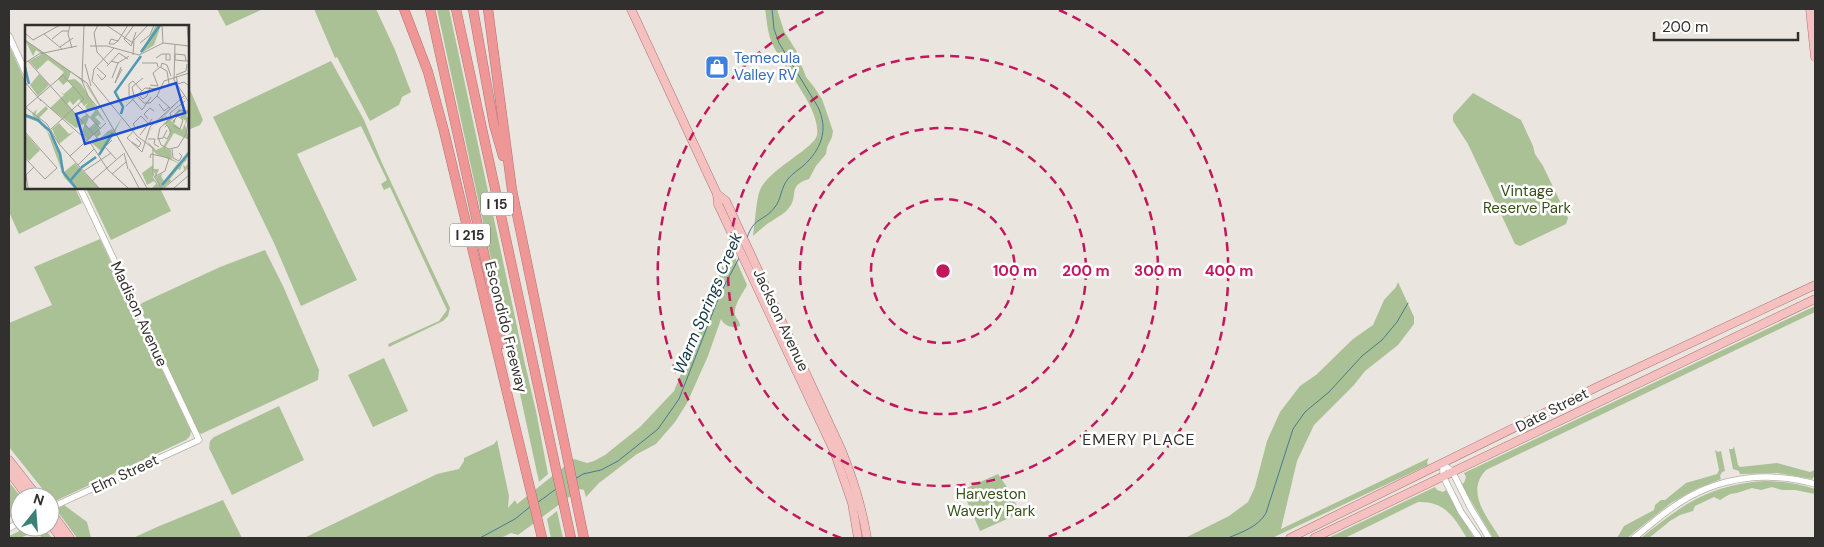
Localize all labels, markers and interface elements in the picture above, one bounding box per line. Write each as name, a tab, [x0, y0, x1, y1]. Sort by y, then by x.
scale bar	[1654, 10, 1798, 42]
text: 200 m	[1662, 17, 1708, 37]
inset map	[25, 25, 189, 189]
place label: Temecula Valley RV	[734, 48, 800, 85]
shop icon: Temecula Valley RV	[704, 54, 730, 80]
park label: Vintage Reserve Park	[1483, 181, 1572, 218]
road number: I 15	[481, 192, 513, 215]
road number: I 215	[450, 224, 490, 246]
water label: Warm Springs Creek	[668, 229, 747, 377]
street label: Madison Avenue	[106, 258, 172, 370]
street label: Escondido Freeway	[480, 259, 532, 395]
text: 100 m	[993, 261, 1037, 281]
text: 200 m	[1062, 261, 1110, 281]
text: 300 m	[1134, 261, 1182, 281]
text: 400 m	[1205, 261, 1253, 281]
centre of rings	[934, 262, 952, 280]
street label: Jackson Avenue	[748, 265, 814, 375]
street label: Date Street	[1512, 383, 1592, 437]
district label: EMERY PLACE	[1082, 429, 1196, 450]
street label: Elm Street	[88, 450, 162, 498]
park label: Harveston Waverly Park	[947, 484, 1036, 521]
north arrow	[10, 487, 60, 537]
text: N	[31, 489, 46, 510]

